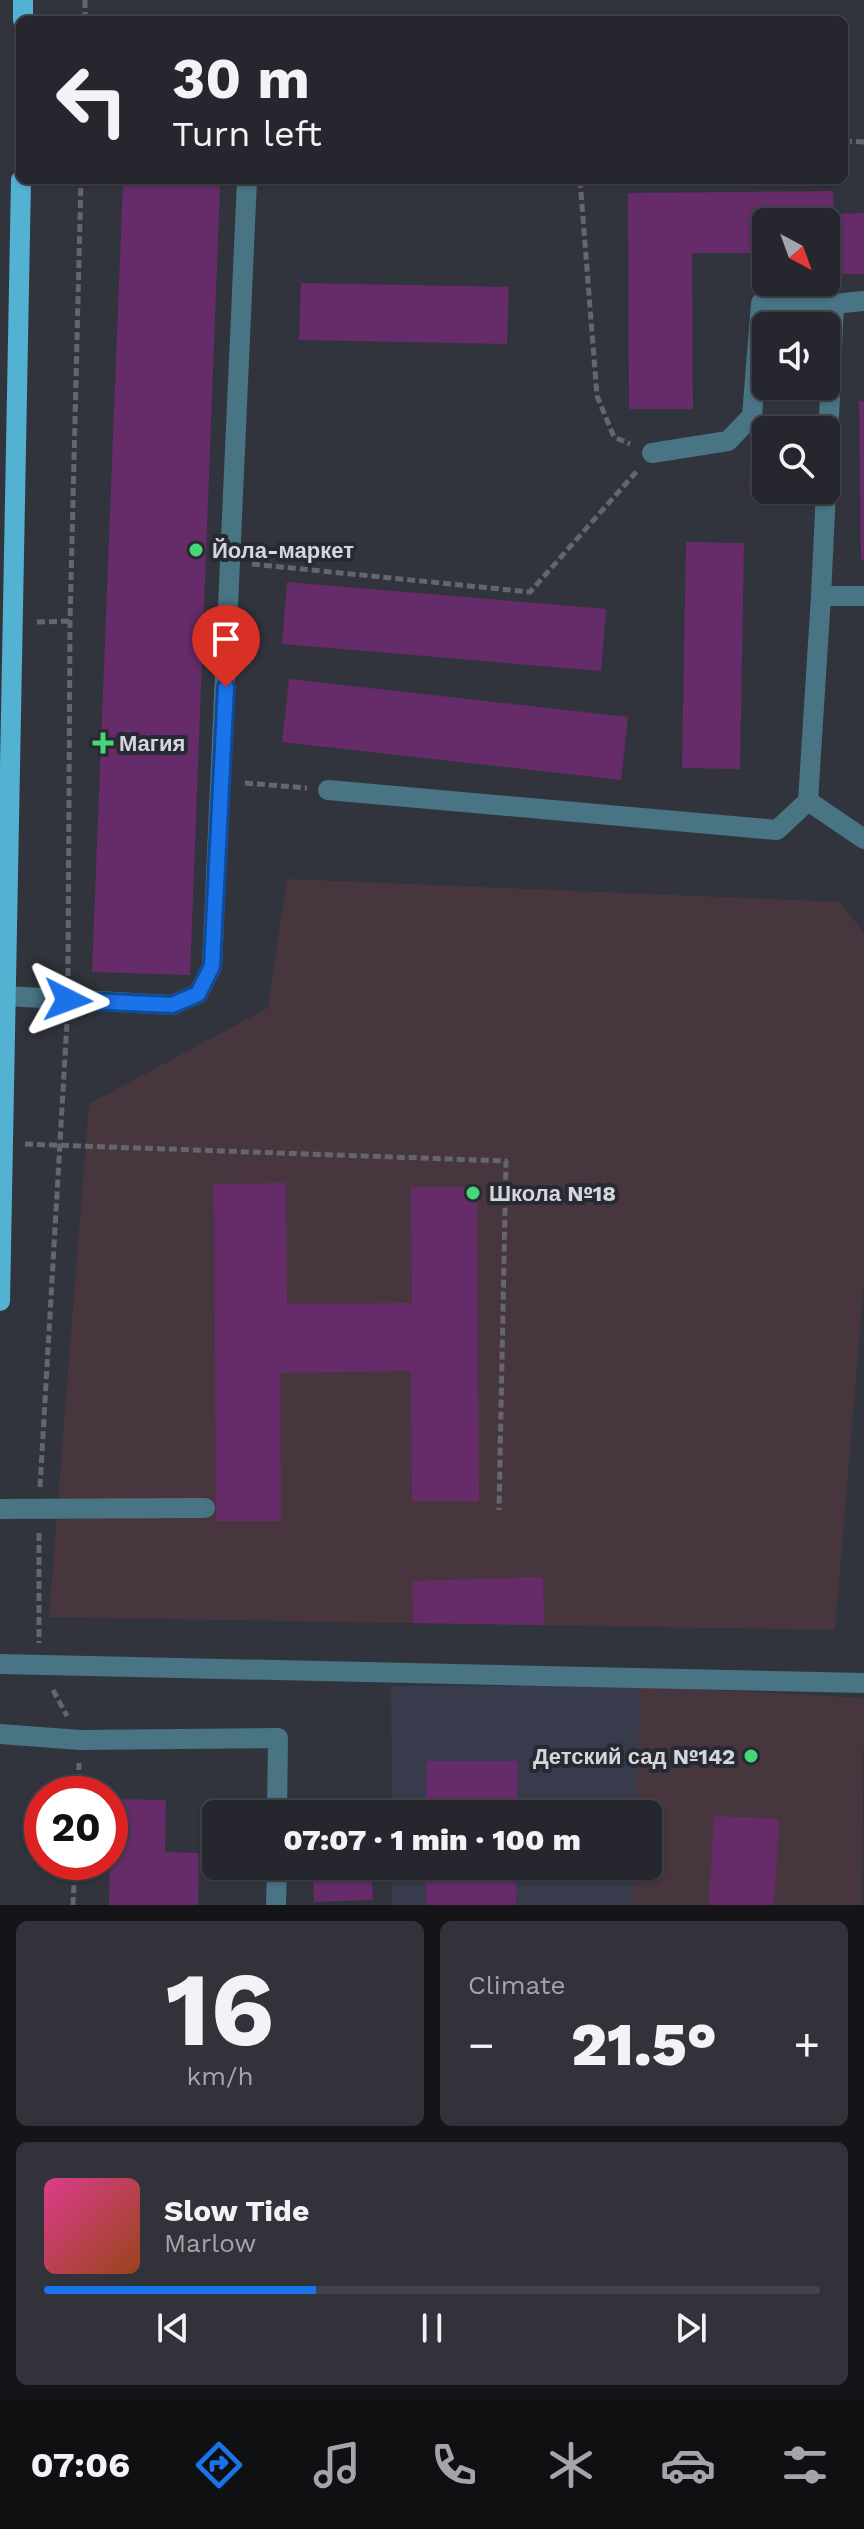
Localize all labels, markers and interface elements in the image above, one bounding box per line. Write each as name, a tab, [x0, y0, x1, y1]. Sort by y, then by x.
text: 30 m	[172, 46, 310, 112]
icon: left	[40, 48, 144, 152]
text: Turn left	[172, 113, 322, 155]
north arrow	[752, 208, 840, 296]
map controls	[752, 208, 840, 504]
button: sound	[752, 312, 840, 400]
button: search	[752, 416, 840, 504]
place label: Йола-маркет	[212, 538, 354, 563]
marker: Йола-маркет	[187, 541, 205, 559]
pin	[192, 605, 260, 687]
icon: arrive	[204, 617, 248, 661]
place label: Магия	[119, 731, 185, 756]
marker: Магия	[94, 734, 112, 752]
position arrow	[26, 958, 110, 1042]
place label: Школа №18	[489, 1181, 616, 1206]
marker: Школа №18	[464, 1184, 482, 1202]
place label: Детский сад №142	[533, 1744, 735, 1769]
marker: Детский сад №142	[742, 1747, 760, 1765]
speed limit sign: 20	[24, 1776, 128, 1880]
text: 07:07 · 1 min · 100 m	[283, 1822, 581, 1857]
text: 16	[166, 1948, 274, 2070]
text: Climate	[468, 1970, 566, 2000]
text: 21.5°	[571, 2009, 717, 2080]
text: −	[468, 2019, 495, 2071]
text: +	[793, 2019, 820, 2071]
text: km/h	[187, 2061, 253, 2091]
text: Slow Tide	[164, 2193, 309, 2228]
text: Marlow	[164, 2228, 256, 2258]
icon: previous	[151, 2306, 195, 2350]
icon: pause	[410, 2306, 454, 2350]
icon: next	[669, 2306, 713, 2350]
icon: directions	[191, 2437, 247, 2493]
icon: music	[309, 2437, 365, 2493]
icon: phone	[426, 2437, 482, 2493]
icon: climate	[543, 2437, 599, 2493]
icon: car	[660, 2437, 716, 2493]
icon: filters	[777, 2437, 833, 2493]
text: 07:06	[31, 2444, 130, 2486]

